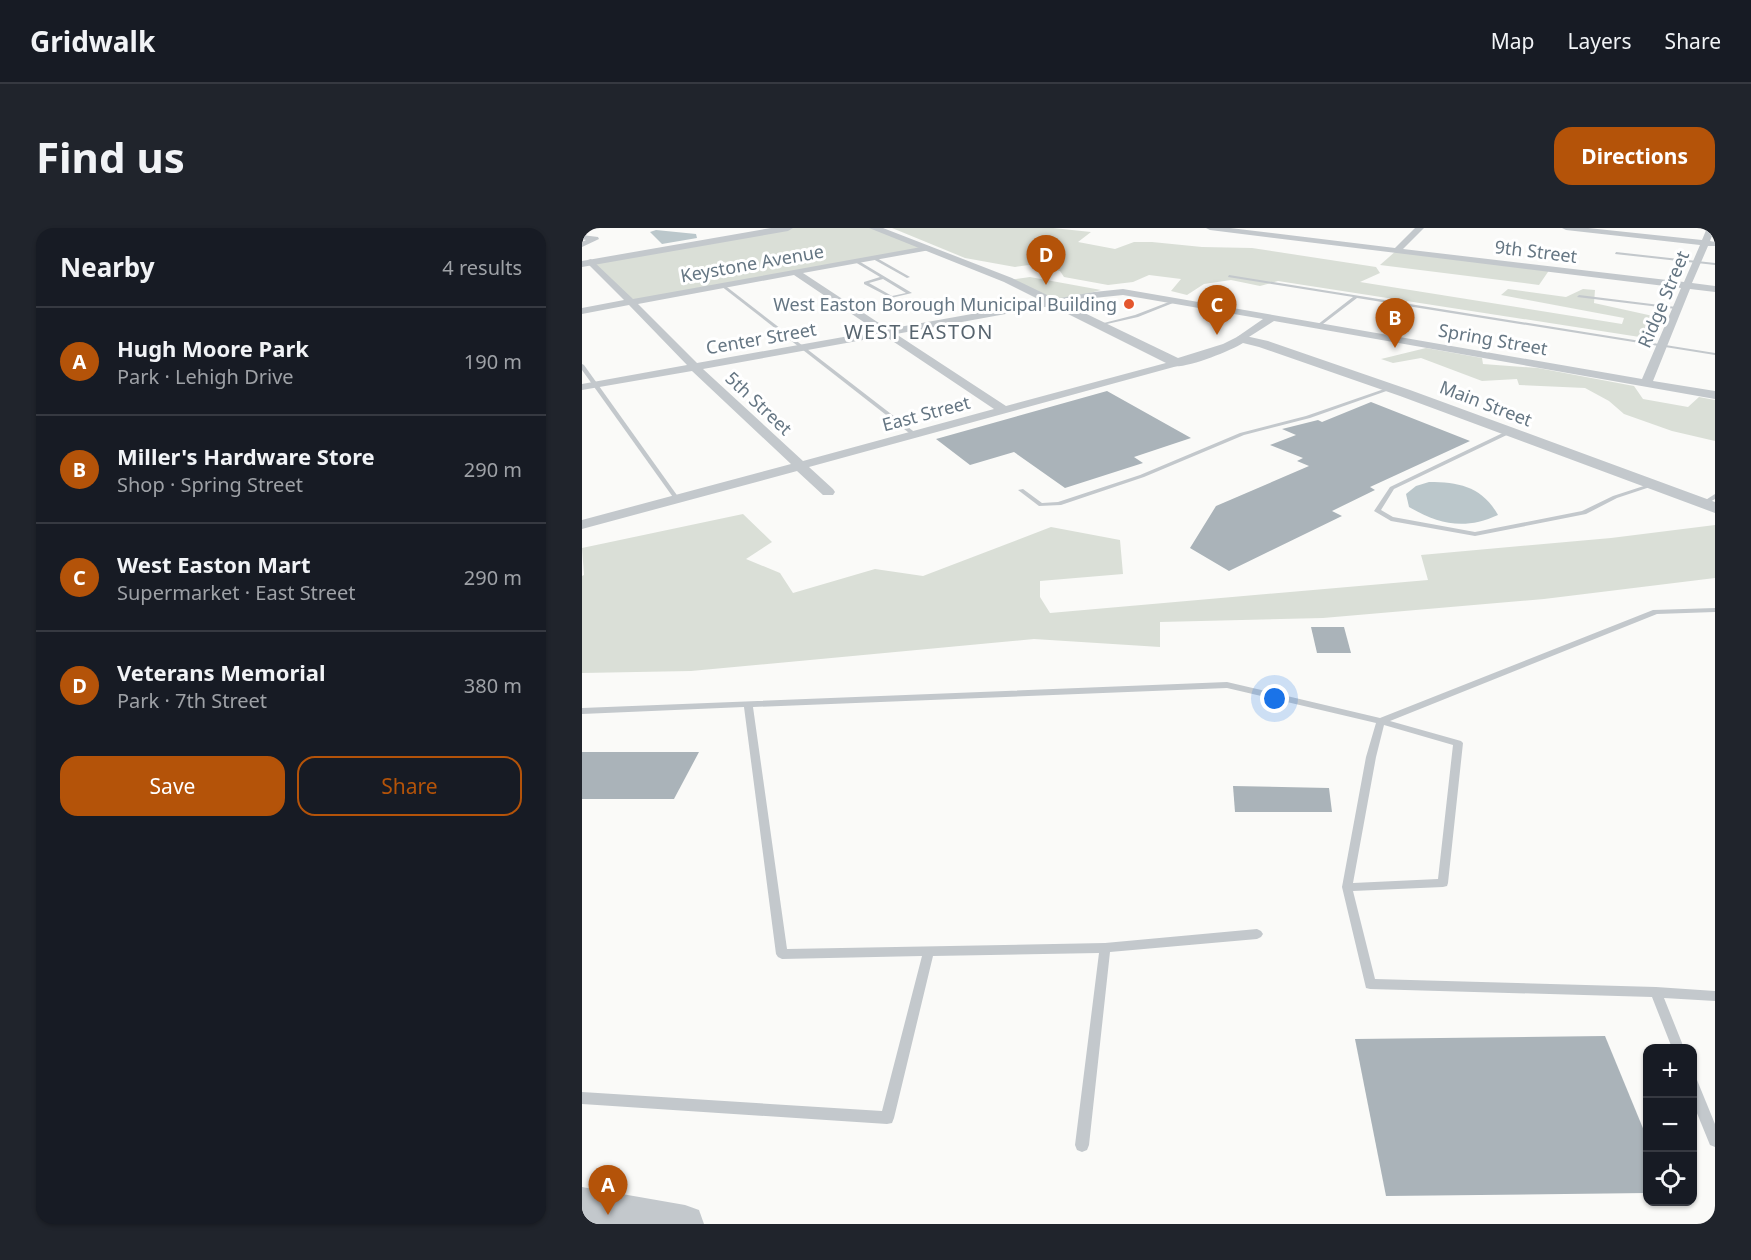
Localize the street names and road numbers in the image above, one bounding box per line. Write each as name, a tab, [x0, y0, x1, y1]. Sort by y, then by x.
street label: 9th Street	[1493, 234, 1579, 268]
street label: Keystone Avenue	[678, 239, 826, 287]
street label: Ridge Street	[1632, 246, 1694, 351]
street label: Center Street	[704, 316, 819, 360]
street label: Spring Street	[1437, 318, 1550, 360]
street label: 5th Street	[721, 366, 798, 440]
street label: Main Street	[1436, 374, 1536, 432]
street label: East Street	[879, 390, 973, 436]

